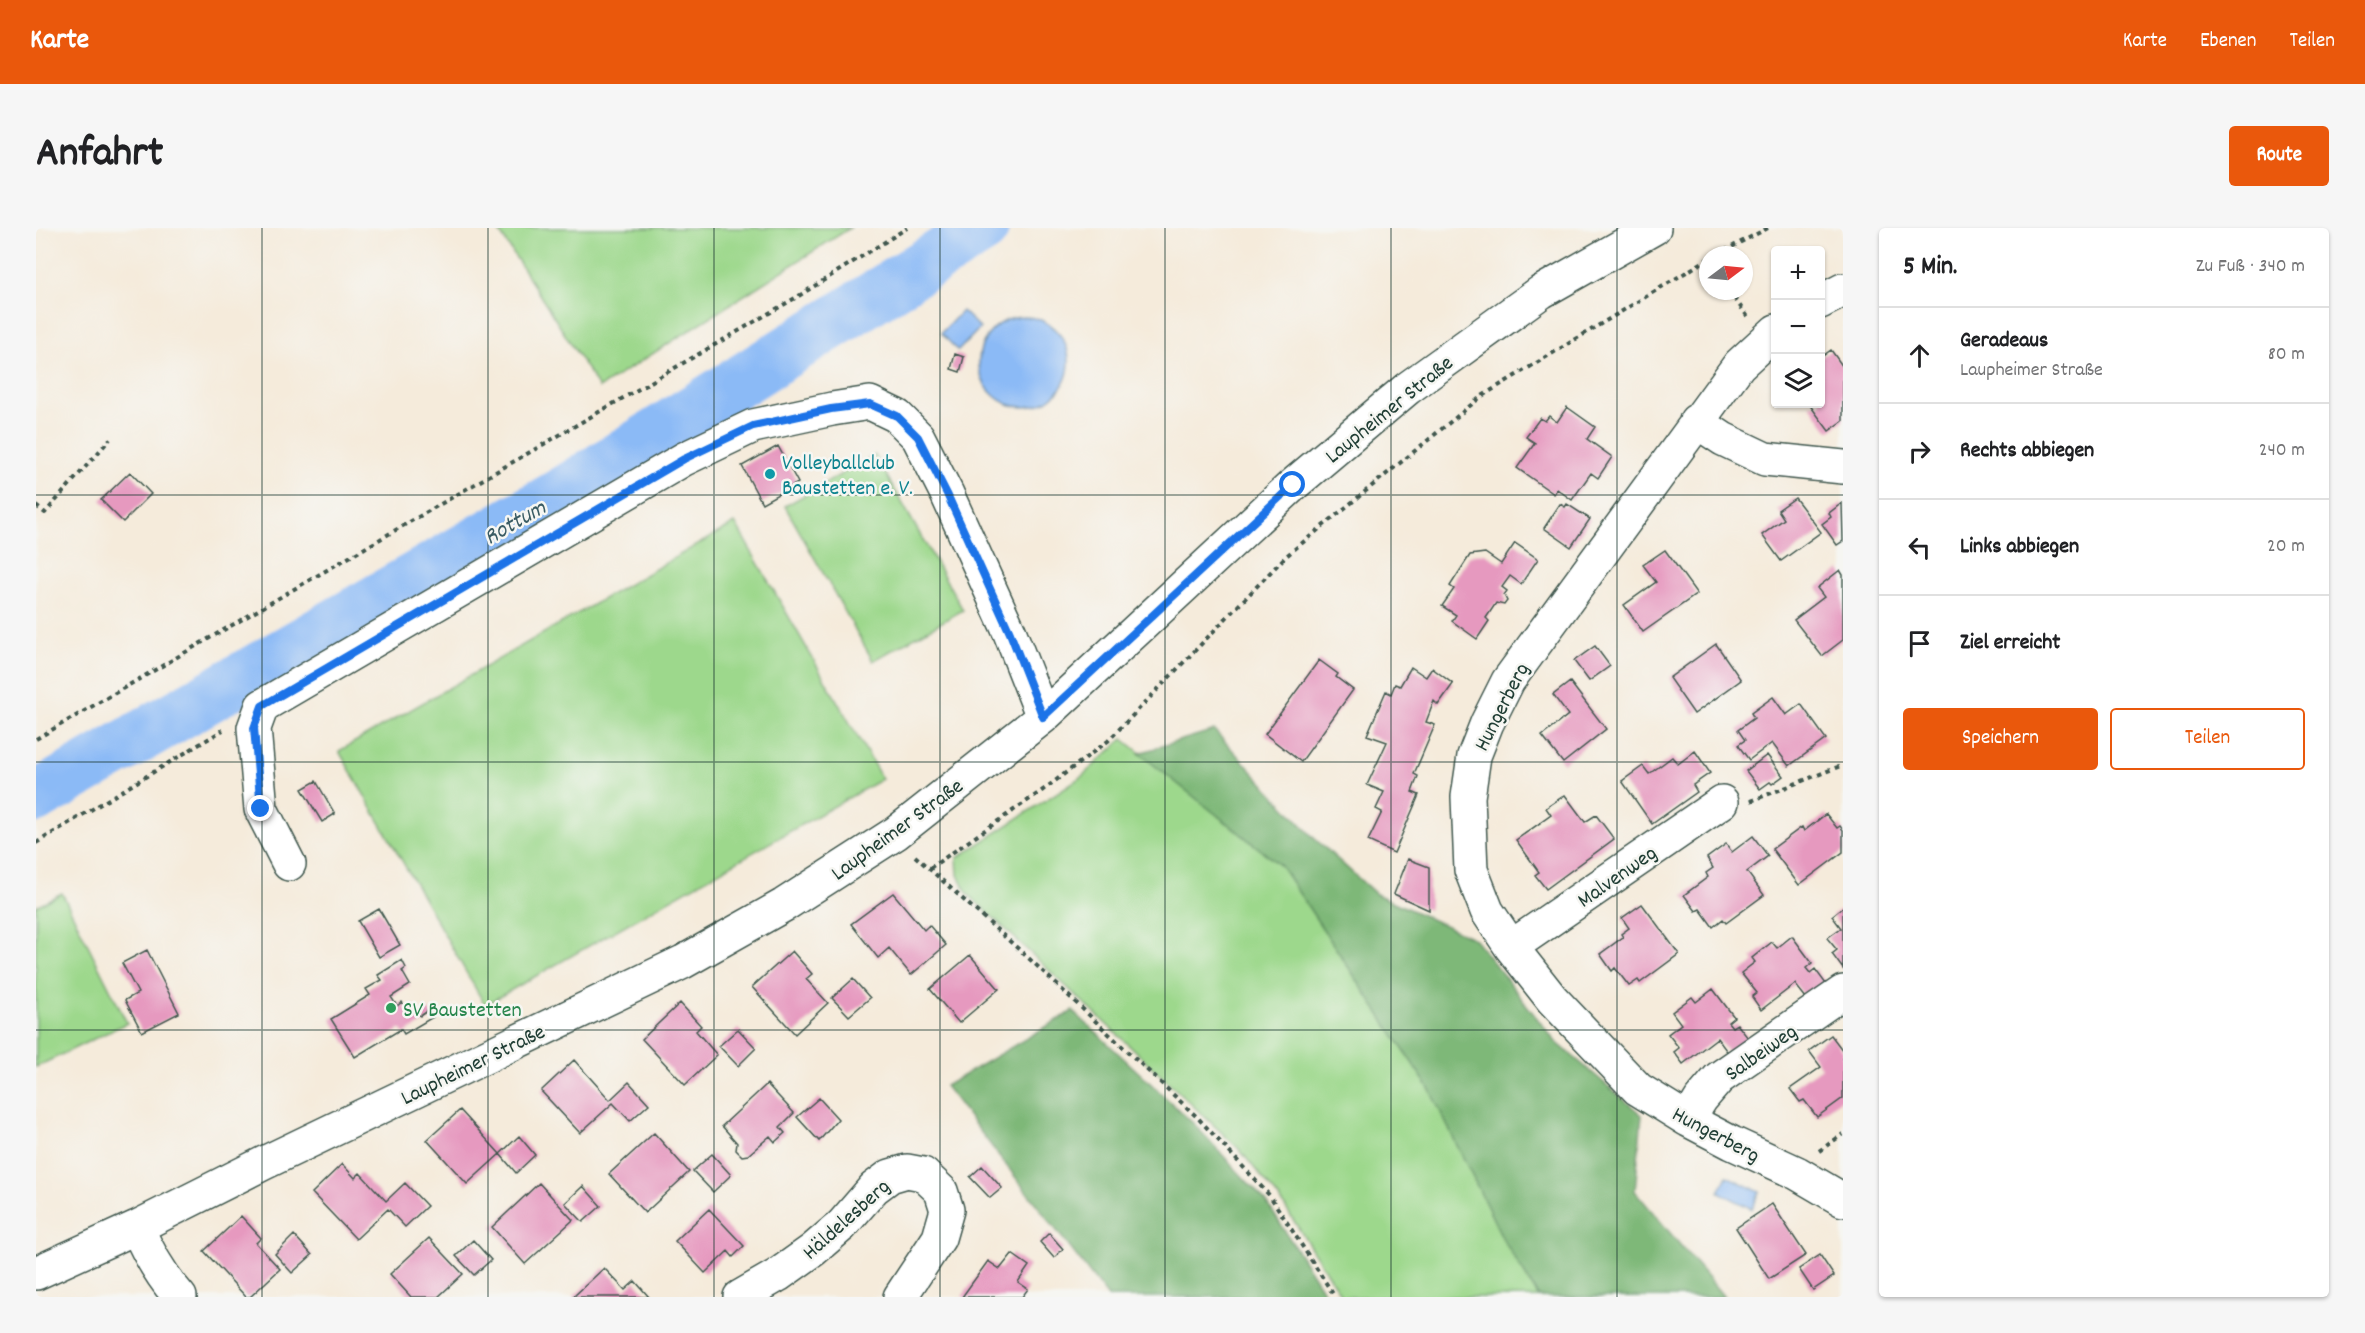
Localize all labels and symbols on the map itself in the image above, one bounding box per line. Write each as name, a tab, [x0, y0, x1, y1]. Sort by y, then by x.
north arrow	[1699, 246, 1753, 300]
street label: Laupheimer Straße	[1319, 349, 1461, 472]
place label: Volleyballclub Baustetten e. V.	[782, 449, 913, 505]
marker: Volleyballclub Baustetten e. V.	[763, 467, 777, 481]
route start	[1279, 471, 1305, 497]
water label: Rottum	[478, 492, 553, 555]
street label: Hungerberg	[1468, 658, 1539, 757]
street label: Laupheimer Straße	[825, 772, 971, 890]
route end	[247, 795, 273, 821]
street label: Malvenweg	[1572, 839, 1664, 917]
place label: SV Baustetten	[403, 996, 522, 1027]
marker: SV Baustetten	[384, 1001, 398, 1015]
street label: Laupheimer Straße	[396, 1018, 551, 1115]
street label: Salbeiweg	[1720, 1018, 1804, 1090]
street label: Hungerberg	[1666, 1100, 1765, 1172]
street label: Häldelesberg	[797, 1173, 898, 1268]

